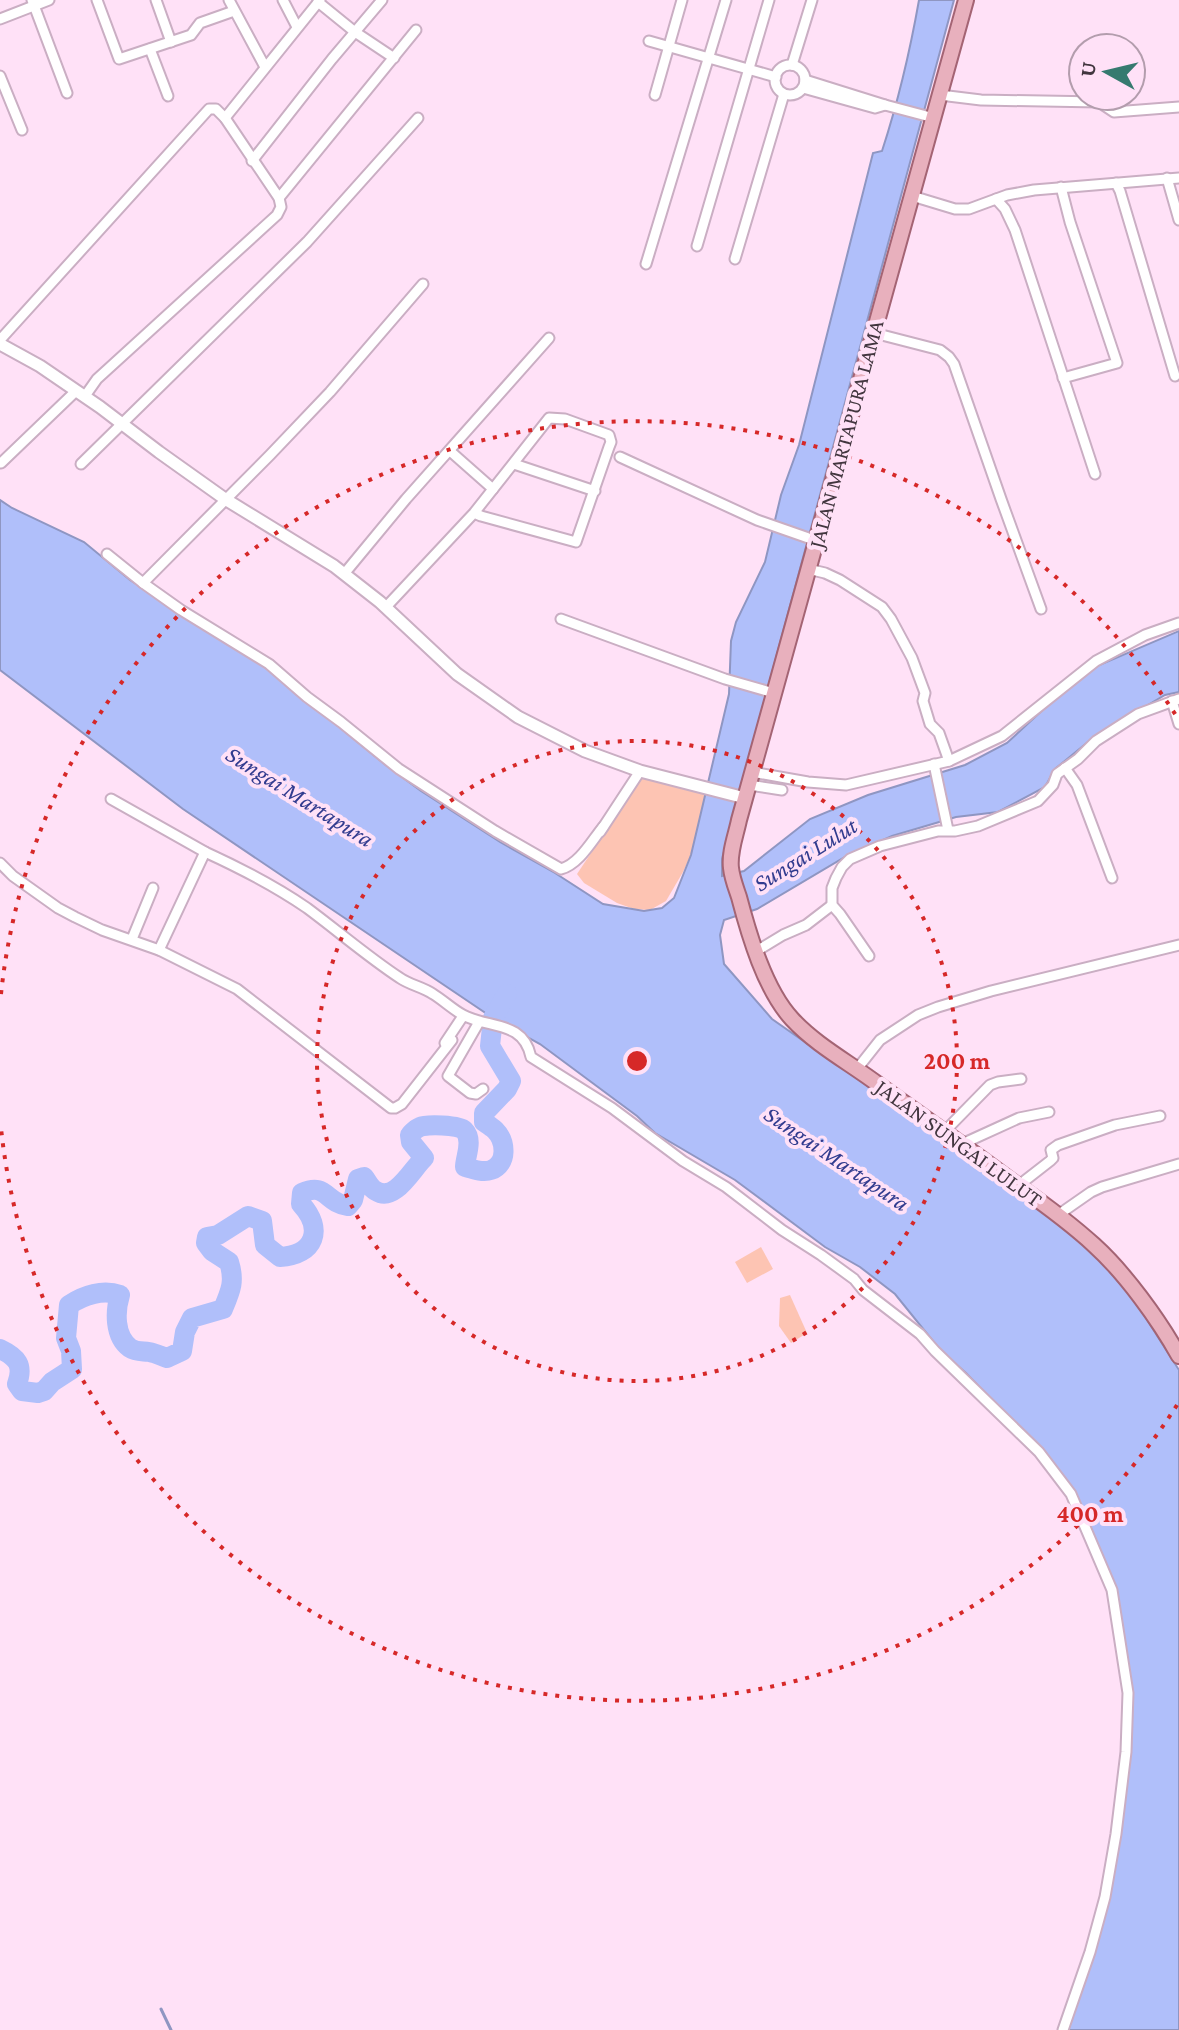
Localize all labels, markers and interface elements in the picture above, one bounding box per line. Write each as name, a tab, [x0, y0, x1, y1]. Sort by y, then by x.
north arrow	[1067, 32, 1147, 112]
text: U	[1074, 60, 1101, 78]
street label: JALAN MARTAPURA LAMA	[803, 317, 889, 553]
water label: Sungai Martapura	[221, 740, 379, 852]
water label: Sungai Lulut	[748, 811, 863, 896]
centre of rings	[623, 1047, 651, 1075]
text: 200 m	[924, 1047, 991, 1074]
street label: JALAN SUNGAI LULUT	[869, 1073, 1047, 1212]
water label: Sungai Martapura	[760, 1100, 914, 1216]
text: 400 m	[1056, 1500, 1124, 1527]

